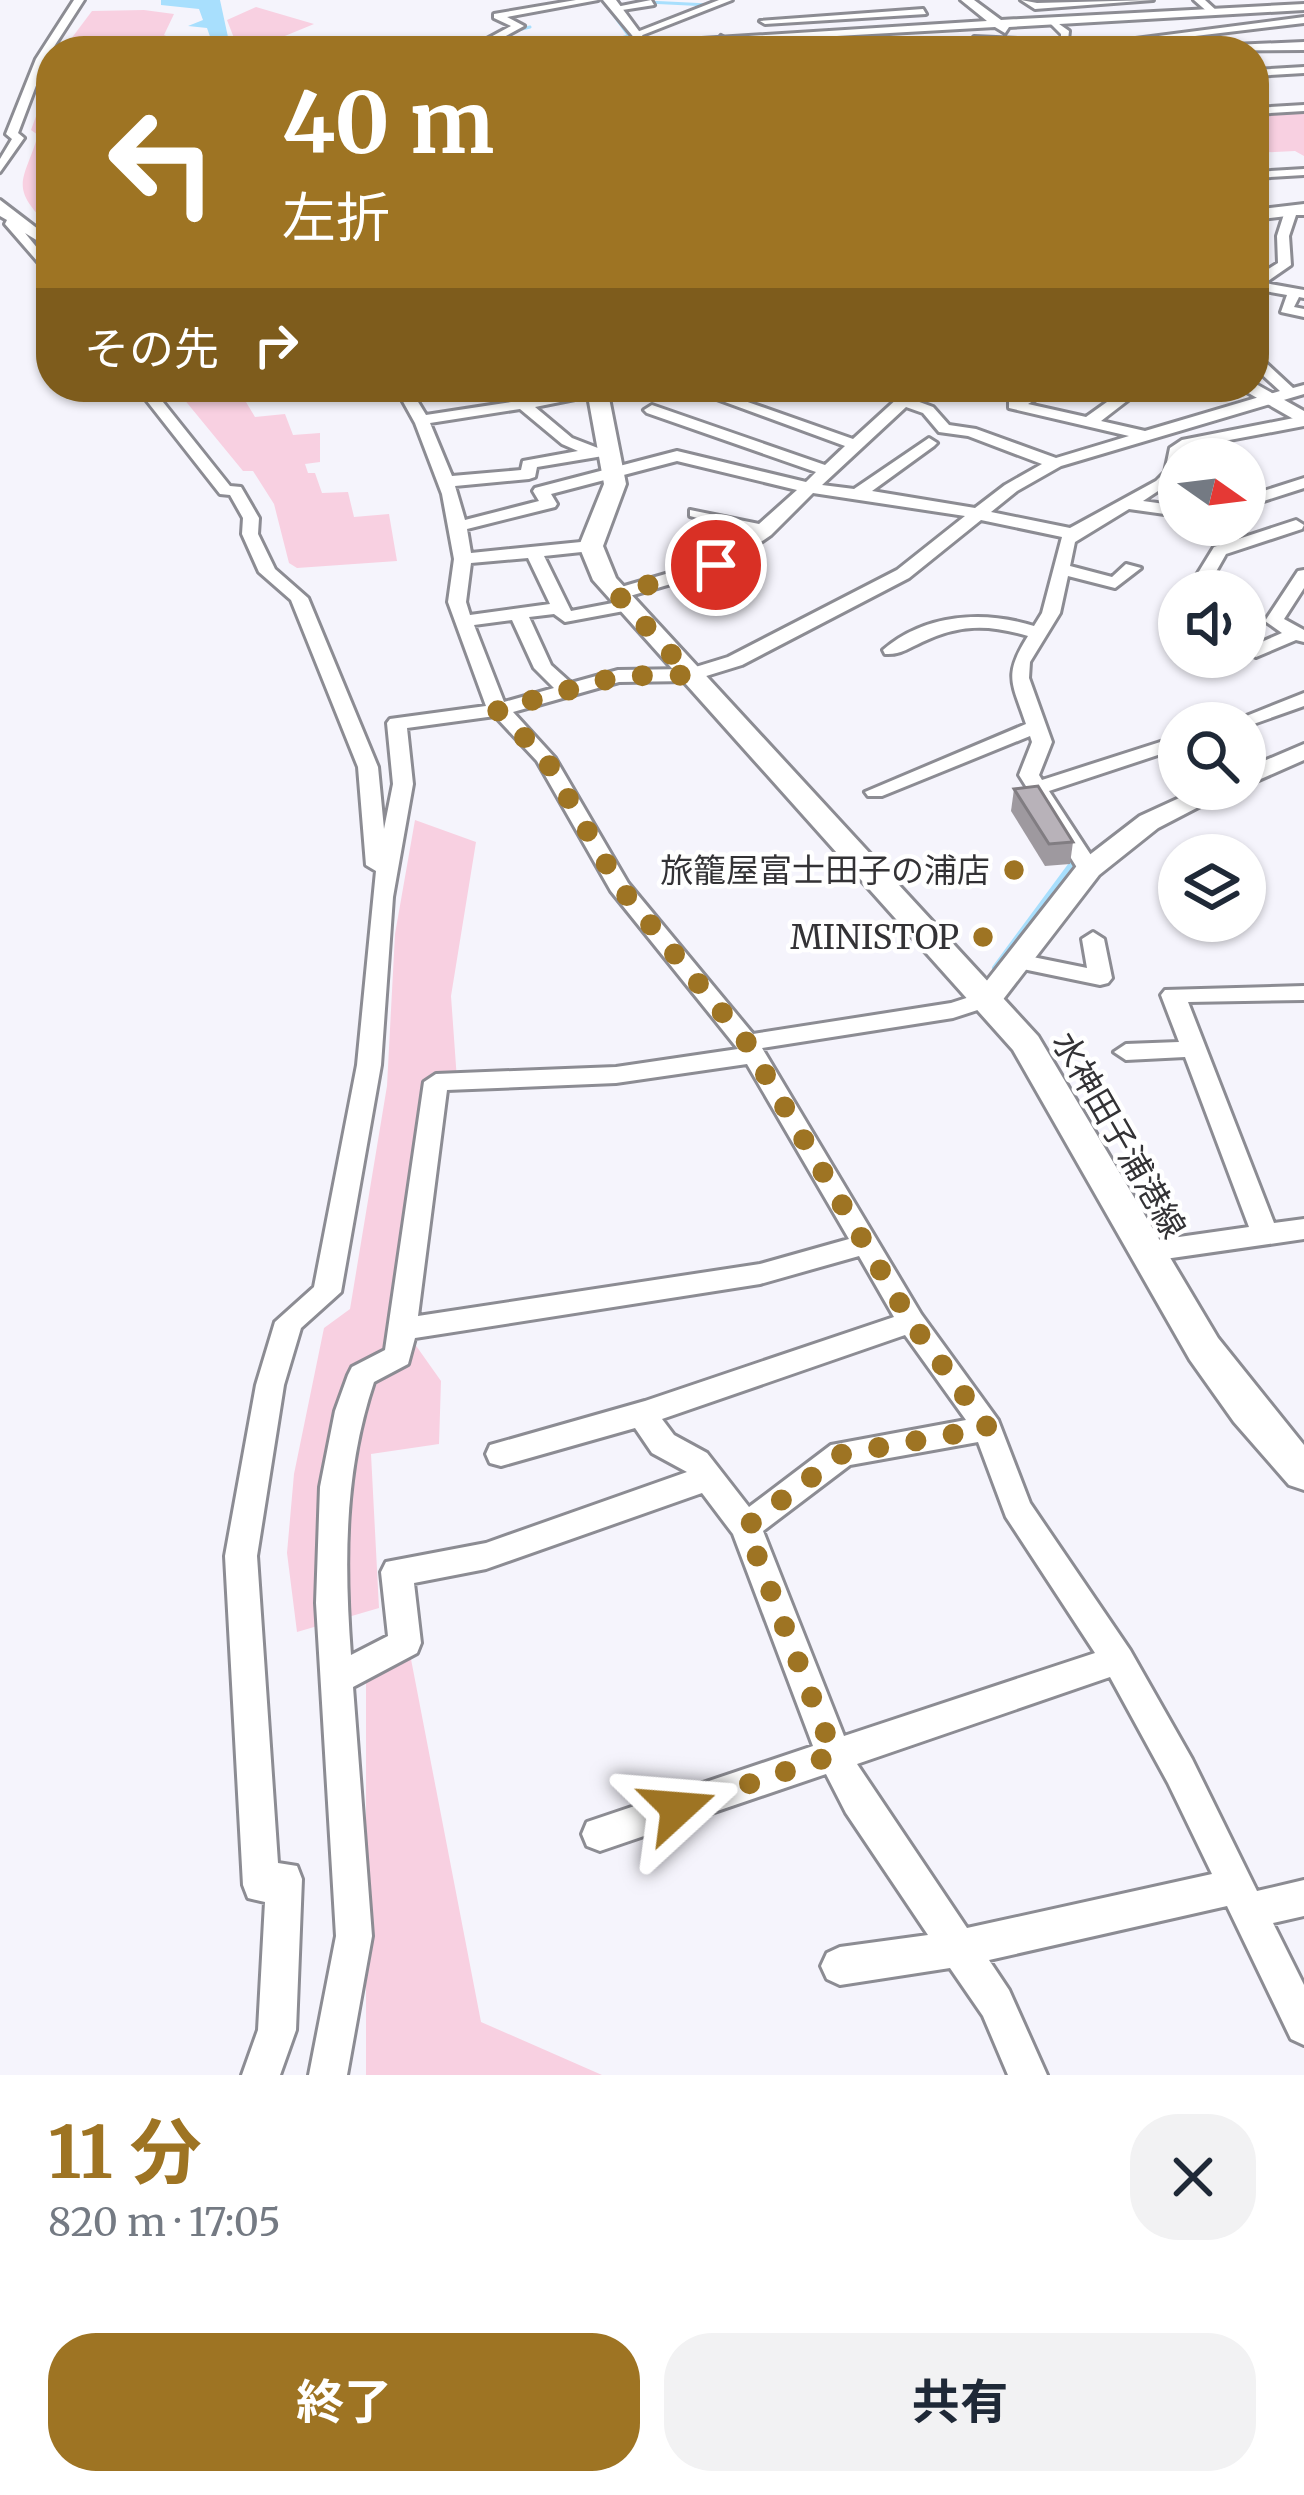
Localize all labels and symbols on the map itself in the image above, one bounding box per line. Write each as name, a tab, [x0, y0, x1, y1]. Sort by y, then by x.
north arrow	[1158, 438, 1266, 546]
pin	[665, 514, 767, 616]
place label: 旅籠屋富士田子の浦店	[660, 850, 990, 891]
marker: 旅籠屋富士田子の浦店	[1001, 857, 1027, 883]
place label: MINISTOP	[790, 917, 959, 958]
marker: MINISTOP	[970, 924, 996, 950]
street label: 水神田子浦港線	[1043, 1025, 1195, 1245]
position arrow	[615, 1745, 741, 1871]

